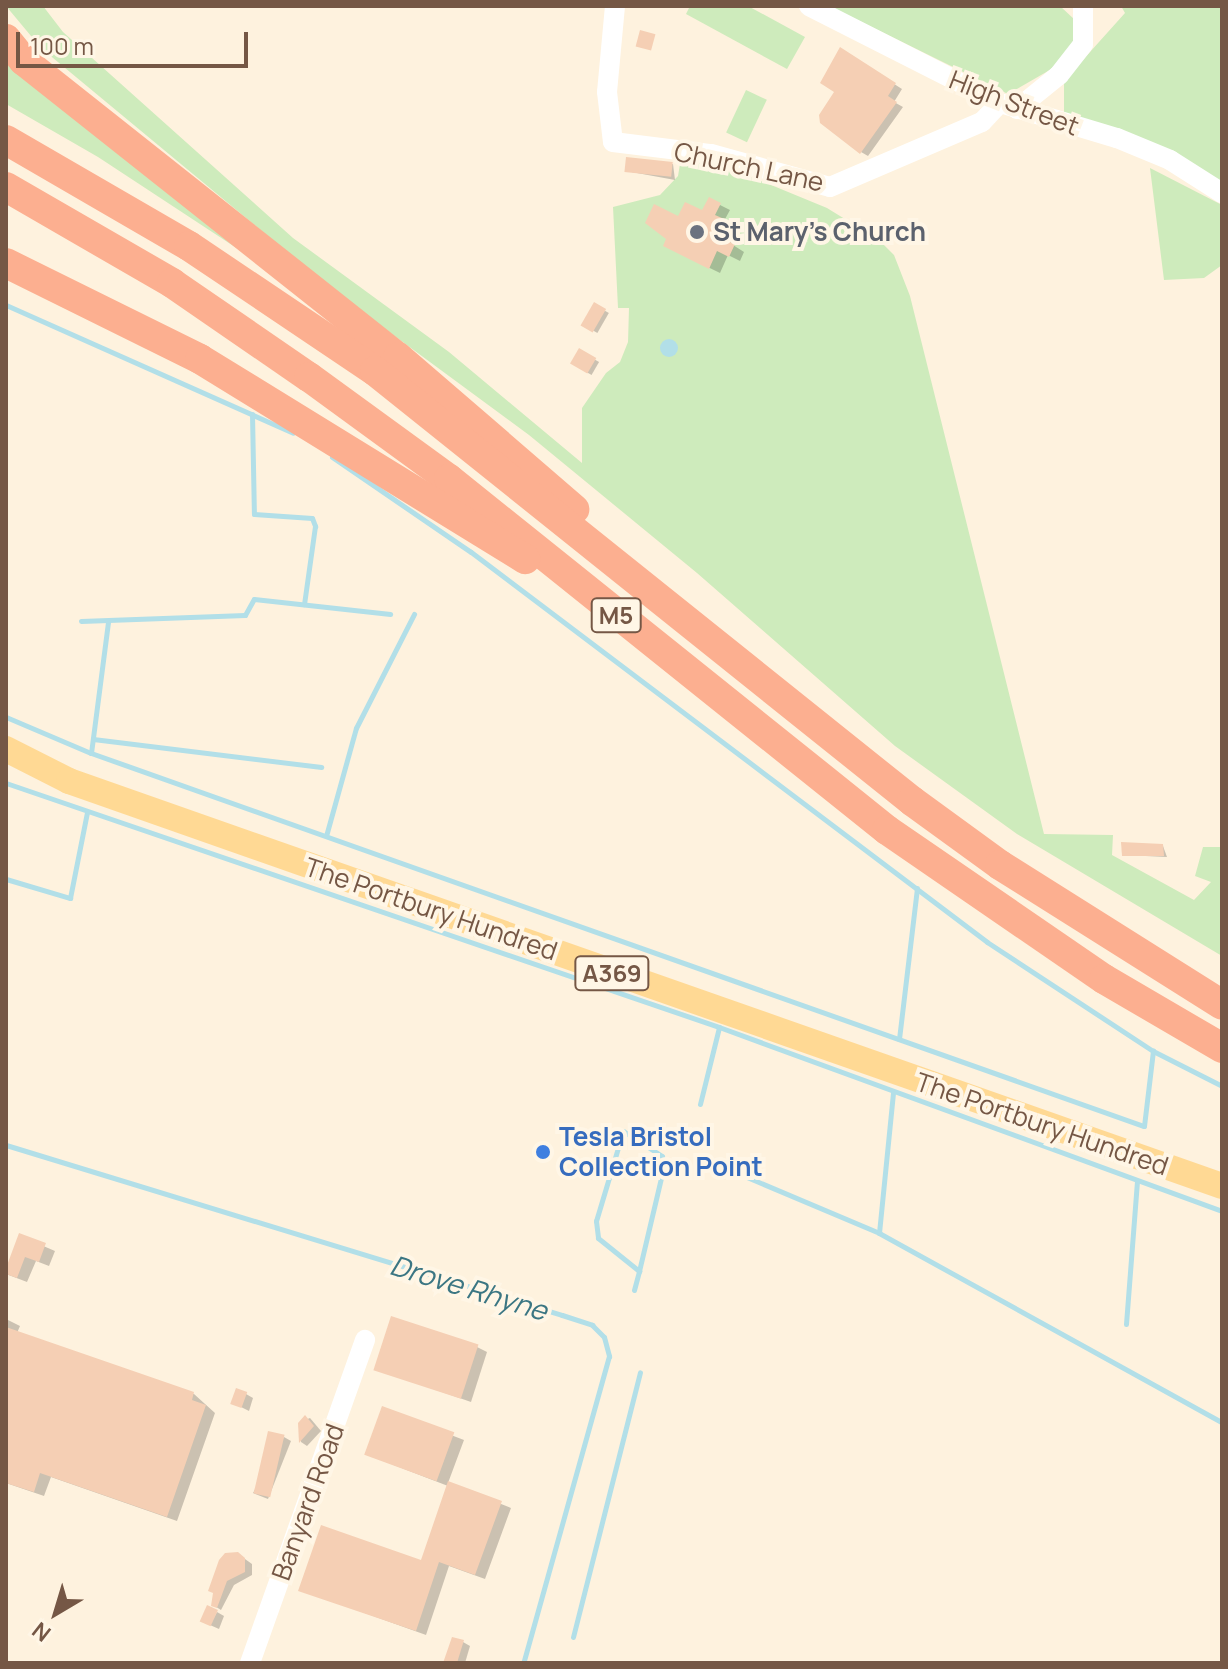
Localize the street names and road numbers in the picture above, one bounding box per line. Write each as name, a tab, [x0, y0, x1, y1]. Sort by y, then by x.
street label: High Street	[945, 64, 1083, 142]
street label: Church Lane	[671, 136, 827, 198]
road number: M5	[590, 595, 642, 635]
street label: The Portbury Hundred	[301, 851, 561, 967]
road number: A369	[574, 953, 650, 993]
street label: The Portbury Hundred	[912, 1066, 1172, 1182]
street label: Banyard Road	[265, 1419, 351, 1585]

